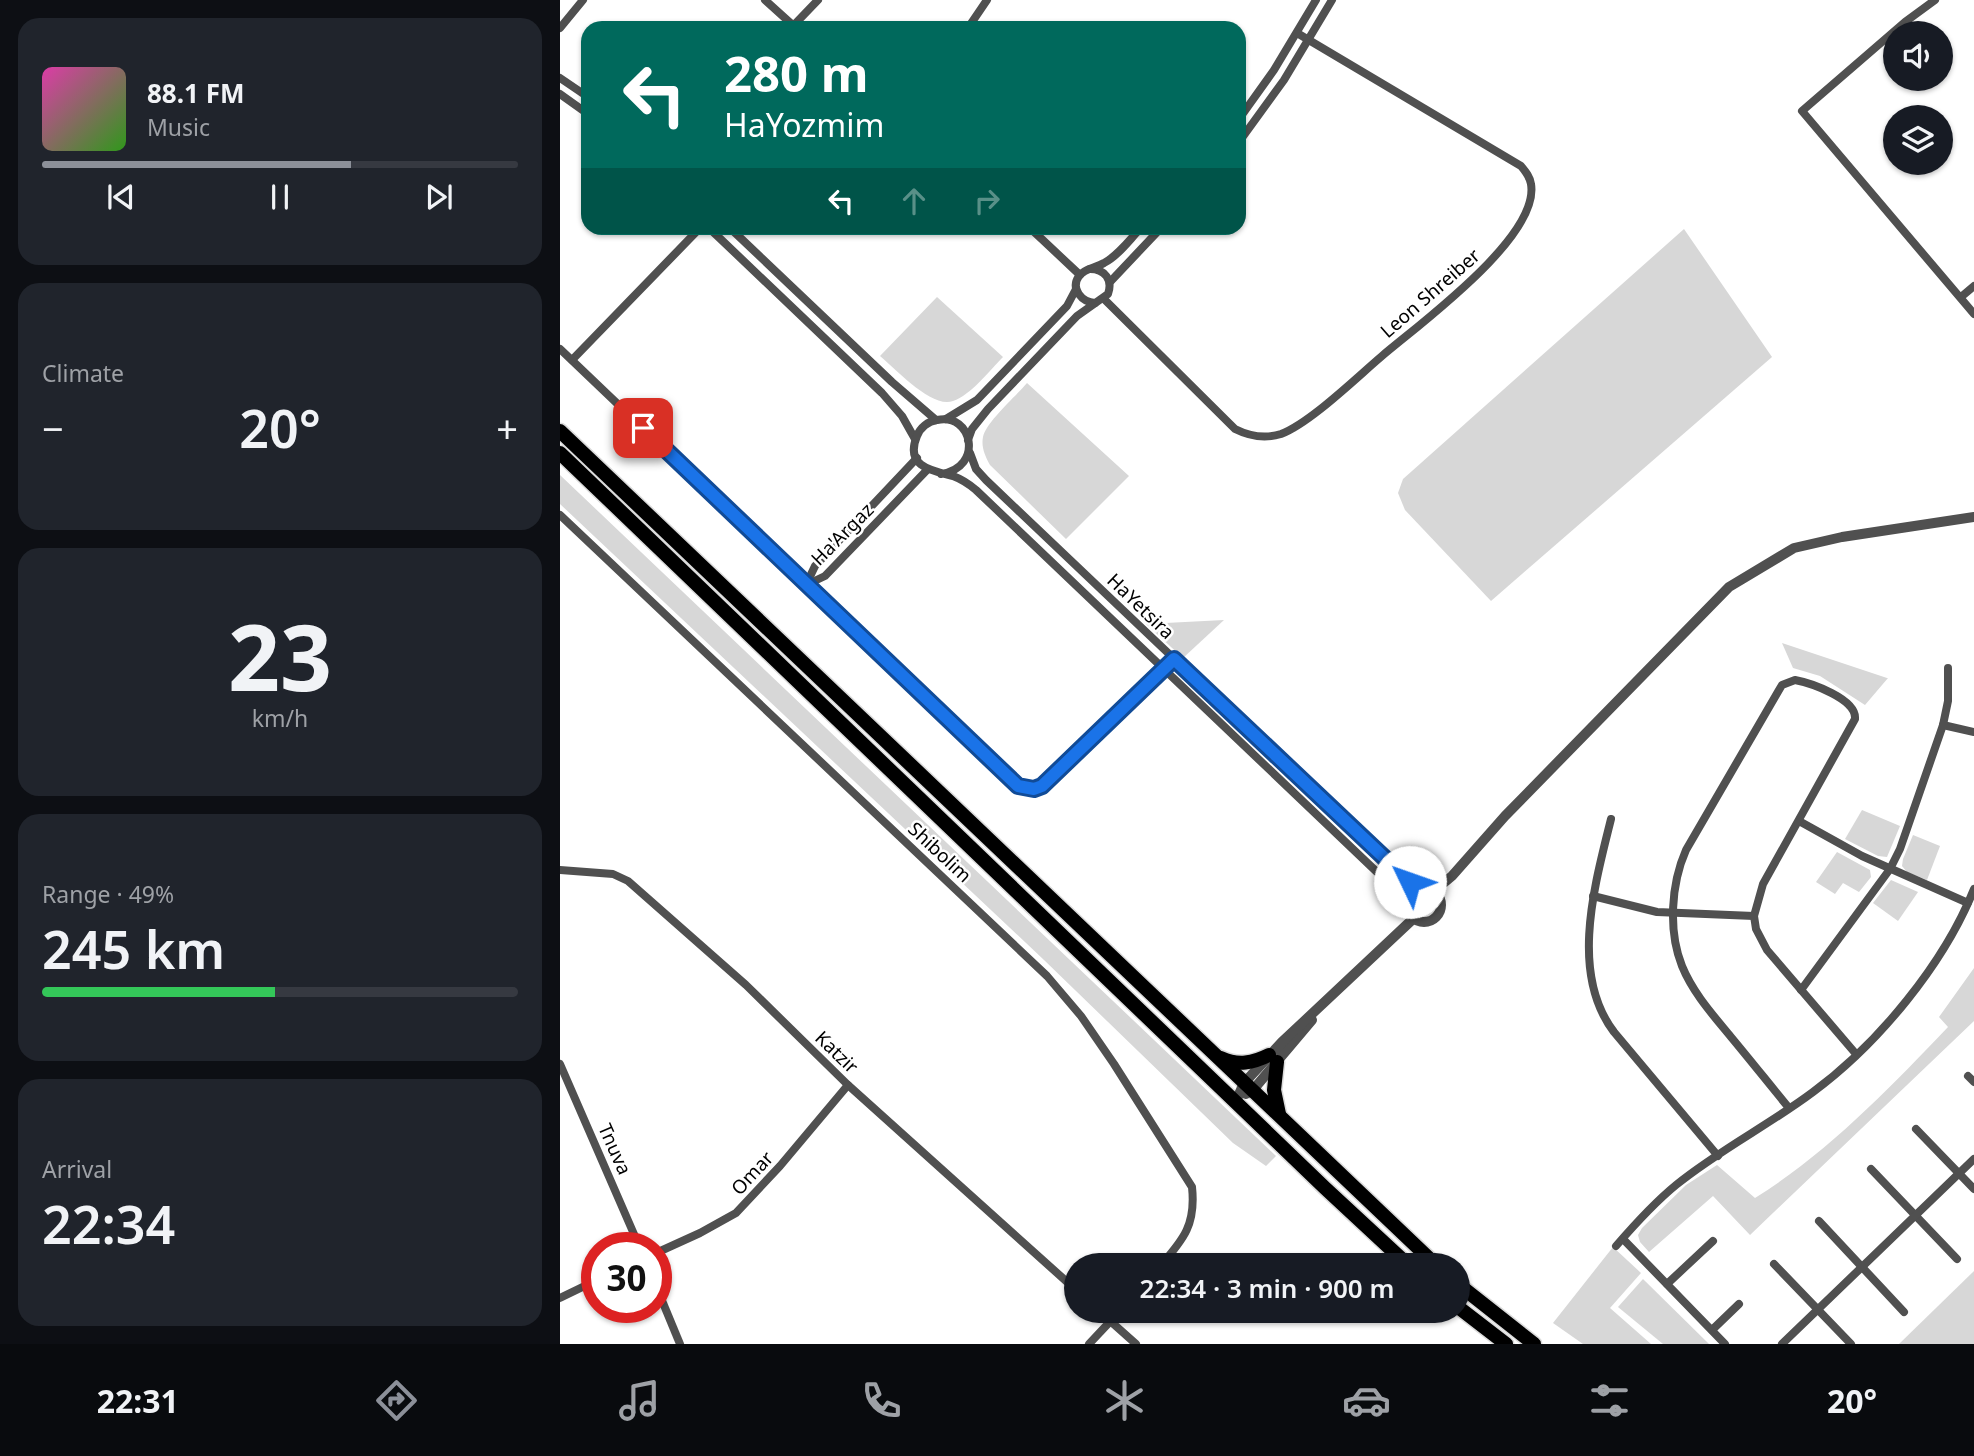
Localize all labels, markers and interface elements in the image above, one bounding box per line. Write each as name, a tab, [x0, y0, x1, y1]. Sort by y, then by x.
map controls	[1883, 21, 1953, 175]
button: sound	[1883, 21, 1953, 91]
text: 280 m	[724, 40, 869, 106]
icon: left	[609, 49, 700, 140]
text: 88.1 FM	[147, 75, 244, 111]
text: HaYozmim	[724, 103, 884, 146]
button: layers	[1883, 105, 1953, 175]
text: Music	[147, 111, 210, 143]
icon: previous	[102, 178, 140, 216]
icon: pause	[261, 178, 299, 216]
icon: next	[420, 178, 458, 216]
icon: left	[822, 182, 860, 220]
icon: ahead	[895, 182, 933, 220]
icon: right	[968, 182, 1006, 220]
street label: Leon Shreiber	[1375, 242, 1486, 344]
text: Climate	[42, 357, 124, 389]
text: 20°	[239, 392, 321, 463]
pin	[613, 398, 673, 458]
text: −	[42, 402, 64, 454]
text: +	[496, 402, 518, 454]
icon: arrive	[624, 409, 662, 447]
street label: Ha'Argaz	[805, 497, 879, 571]
street label: HaYetsira	[1102, 567, 1180, 645]
text: 23	[228, 594, 332, 718]
text: km/h	[252, 702, 308, 734]
street label: Shibolim	[903, 816, 977, 888]
position arrow	[1373, 845, 1447, 919]
text: Range · 49%	[42, 878, 174, 910]
text: 245 km	[42, 913, 225, 984]
street label: Katzir	[810, 1025, 864, 1079]
street label: Tnuva	[592, 1119, 638, 1179]
street label: Omar	[725, 1145, 779, 1201]
text: Arrival	[42, 1153, 112, 1185]
text: 22:34	[42, 1188, 175, 1259]
speed limit sign: 30	[581, 1232, 672, 1323]
text: 22:34 · 3 min · 900 m	[1140, 1270, 1394, 1306]
icon: directions	[372, 1376, 421, 1425]
icon: music	[615, 1376, 664, 1425]
icon: phone	[857, 1376, 906, 1425]
icon: climate	[1100, 1376, 1149, 1425]
icon: car	[1342, 1376, 1391, 1425]
icon: filters	[1585, 1376, 1634, 1425]
text: 22:31	[97, 1379, 179, 1422]
text: 20°	[1827, 1379, 1877, 1422]

